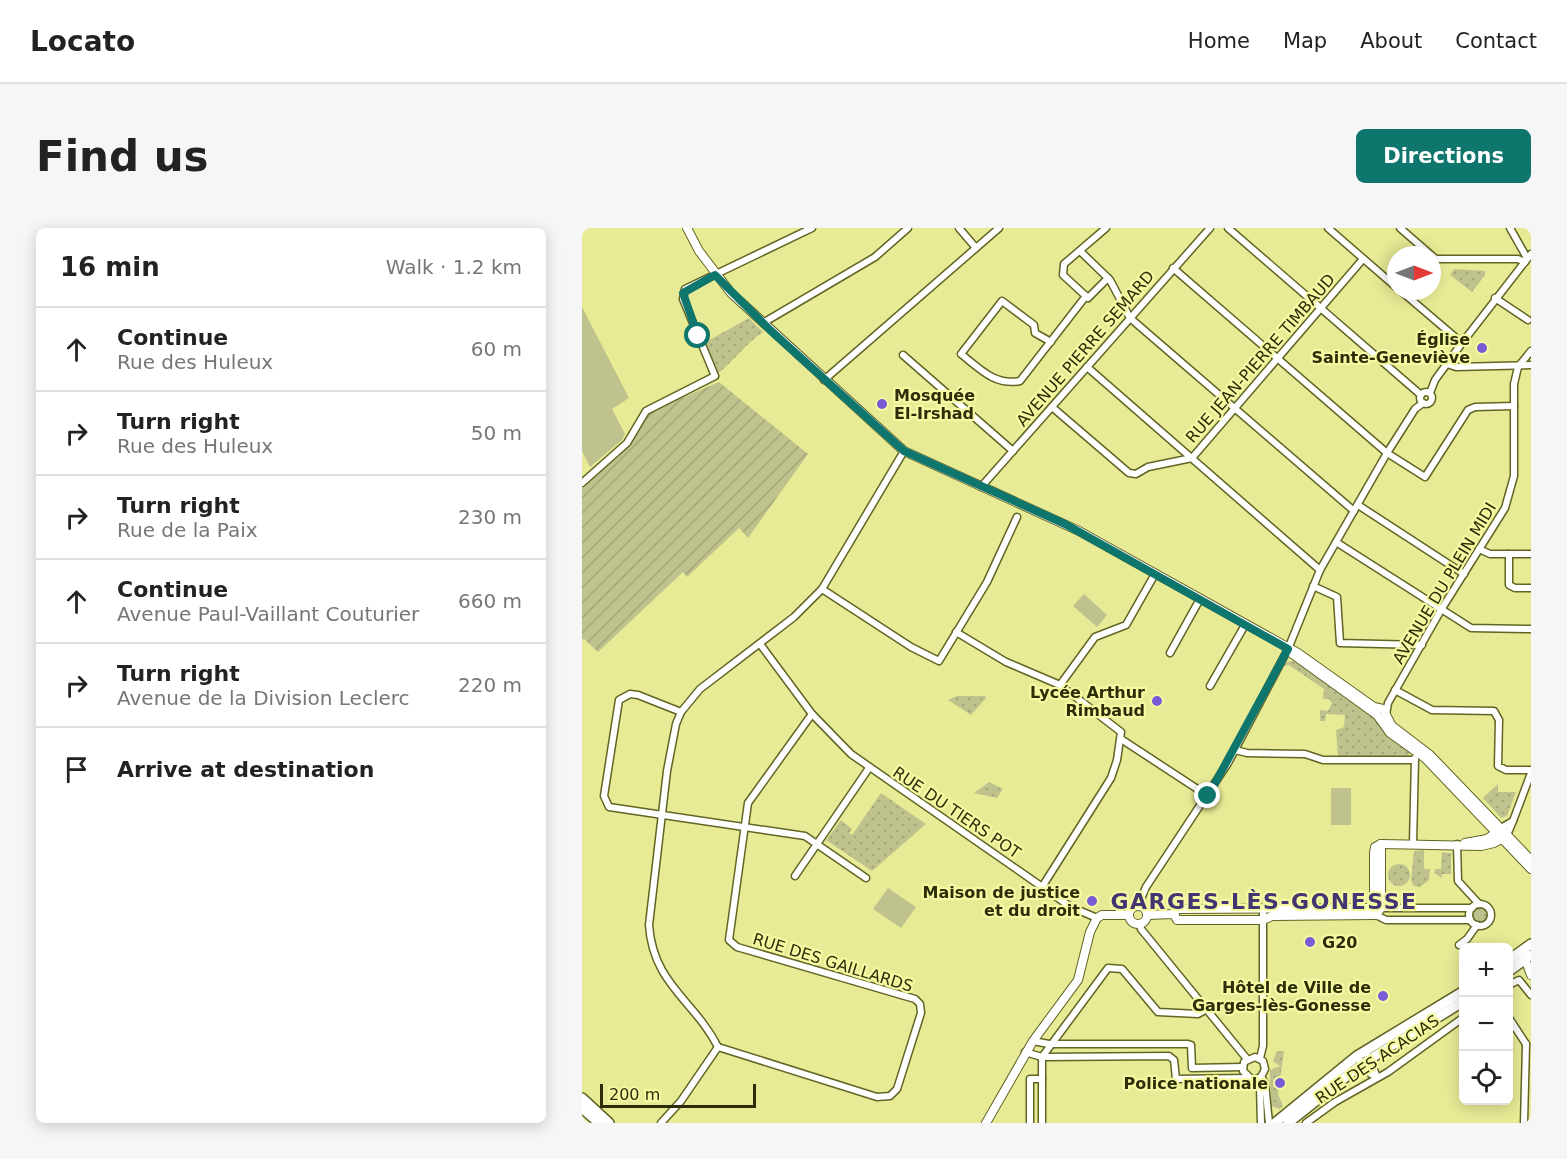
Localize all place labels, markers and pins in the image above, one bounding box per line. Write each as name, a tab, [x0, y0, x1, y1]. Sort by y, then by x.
place label: Église Sainte-Geneviève	[1311, 330, 1470, 367]
marker: Église Sainte-Geneviève	[1475, 341, 1489, 355]
place label: Mosquée El-Irshad	[894, 386, 975, 423]
marker: Mosquée El-Irshad	[875, 397, 889, 411]
place label: Lycée Arthur Rimbaud	[1030, 683, 1145, 720]
marker: Lycée Arthur Rimbaud	[1150, 694, 1164, 708]
place label: Maison de justice et du droit	[923, 883, 1080, 920]
marker: Maison de justice et du droit	[1085, 894, 1099, 908]
place label: G20	[1322, 933, 1357, 952]
marker: G20	[1303, 935, 1317, 949]
place label: Hôtel de Ville de Garges-lès-Gonesse	[1192, 978, 1371, 1015]
marker: Hôtel de Ville de Garges-lès-Gonesse	[1376, 989, 1390, 1003]
place label: Police nationale	[1124, 1074, 1268, 1093]
marker: Police nationale	[1273, 1076, 1287, 1090]

